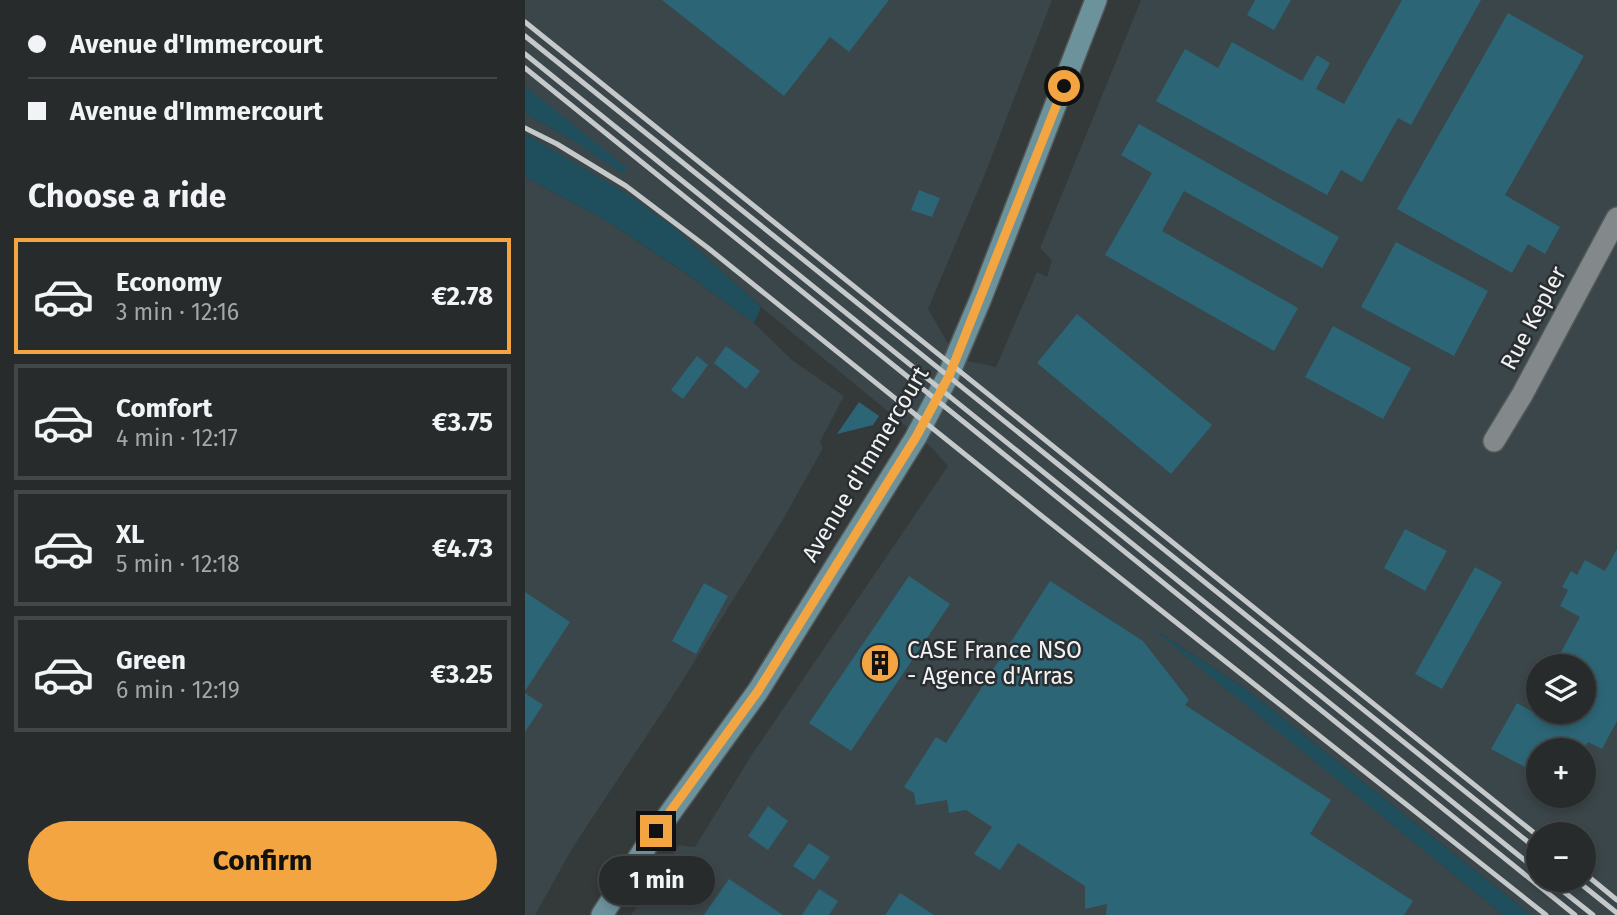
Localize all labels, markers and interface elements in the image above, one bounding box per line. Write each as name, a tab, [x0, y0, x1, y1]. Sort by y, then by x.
text: Avenue d'Immercourt	[70, 29, 323, 60]
route start	[1048, 70, 1080, 102]
text: Avenue d'Immercourt	[70, 96, 323, 127]
text: Choose a ride	[28, 177, 226, 215]
street label: Rue Kepler	[1494, 261, 1572, 375]
icon: car	[32, 265, 95, 328]
text: Economy	[116, 267, 222, 298]
text: €2.78	[431, 281, 493, 312]
text: 3 min · 12:16	[116, 298, 239, 326]
street label: Avenue d'Immercourt	[796, 361, 935, 567]
icon: car	[32, 391, 95, 454]
text: Comfort	[116, 393, 212, 424]
text: €3.75	[432, 407, 493, 438]
text: 4 min · 12:17	[116, 424, 238, 452]
icon: car	[32, 517, 95, 580]
text: XL	[116, 519, 144, 550]
text: €4.73	[432, 533, 493, 564]
text: 5 min · 12:18	[116, 550, 240, 578]
place label: CASE France NSO - Agence d'Arras	[907, 636, 1082, 690]
building icon: CASE France NSO - Agence d'Arras	[859, 642, 901, 684]
icon: car	[32, 643, 95, 706]
text: Green	[116, 645, 186, 676]
map controls	[1526, 654, 1596, 892]
button: layers	[1526, 654, 1596, 724]
text: €3.25	[430, 659, 493, 690]
text: 6 min · 12:19	[116, 676, 240, 704]
button: +	[1526, 738, 1596, 808]
route end	[640, 815, 672, 847]
button: Confirm	[28, 821, 497, 901]
button: −	[1526, 822, 1596, 892]
callout: 1 min	[598, 856, 714, 904]
text: 1 min	[629, 866, 685, 894]

